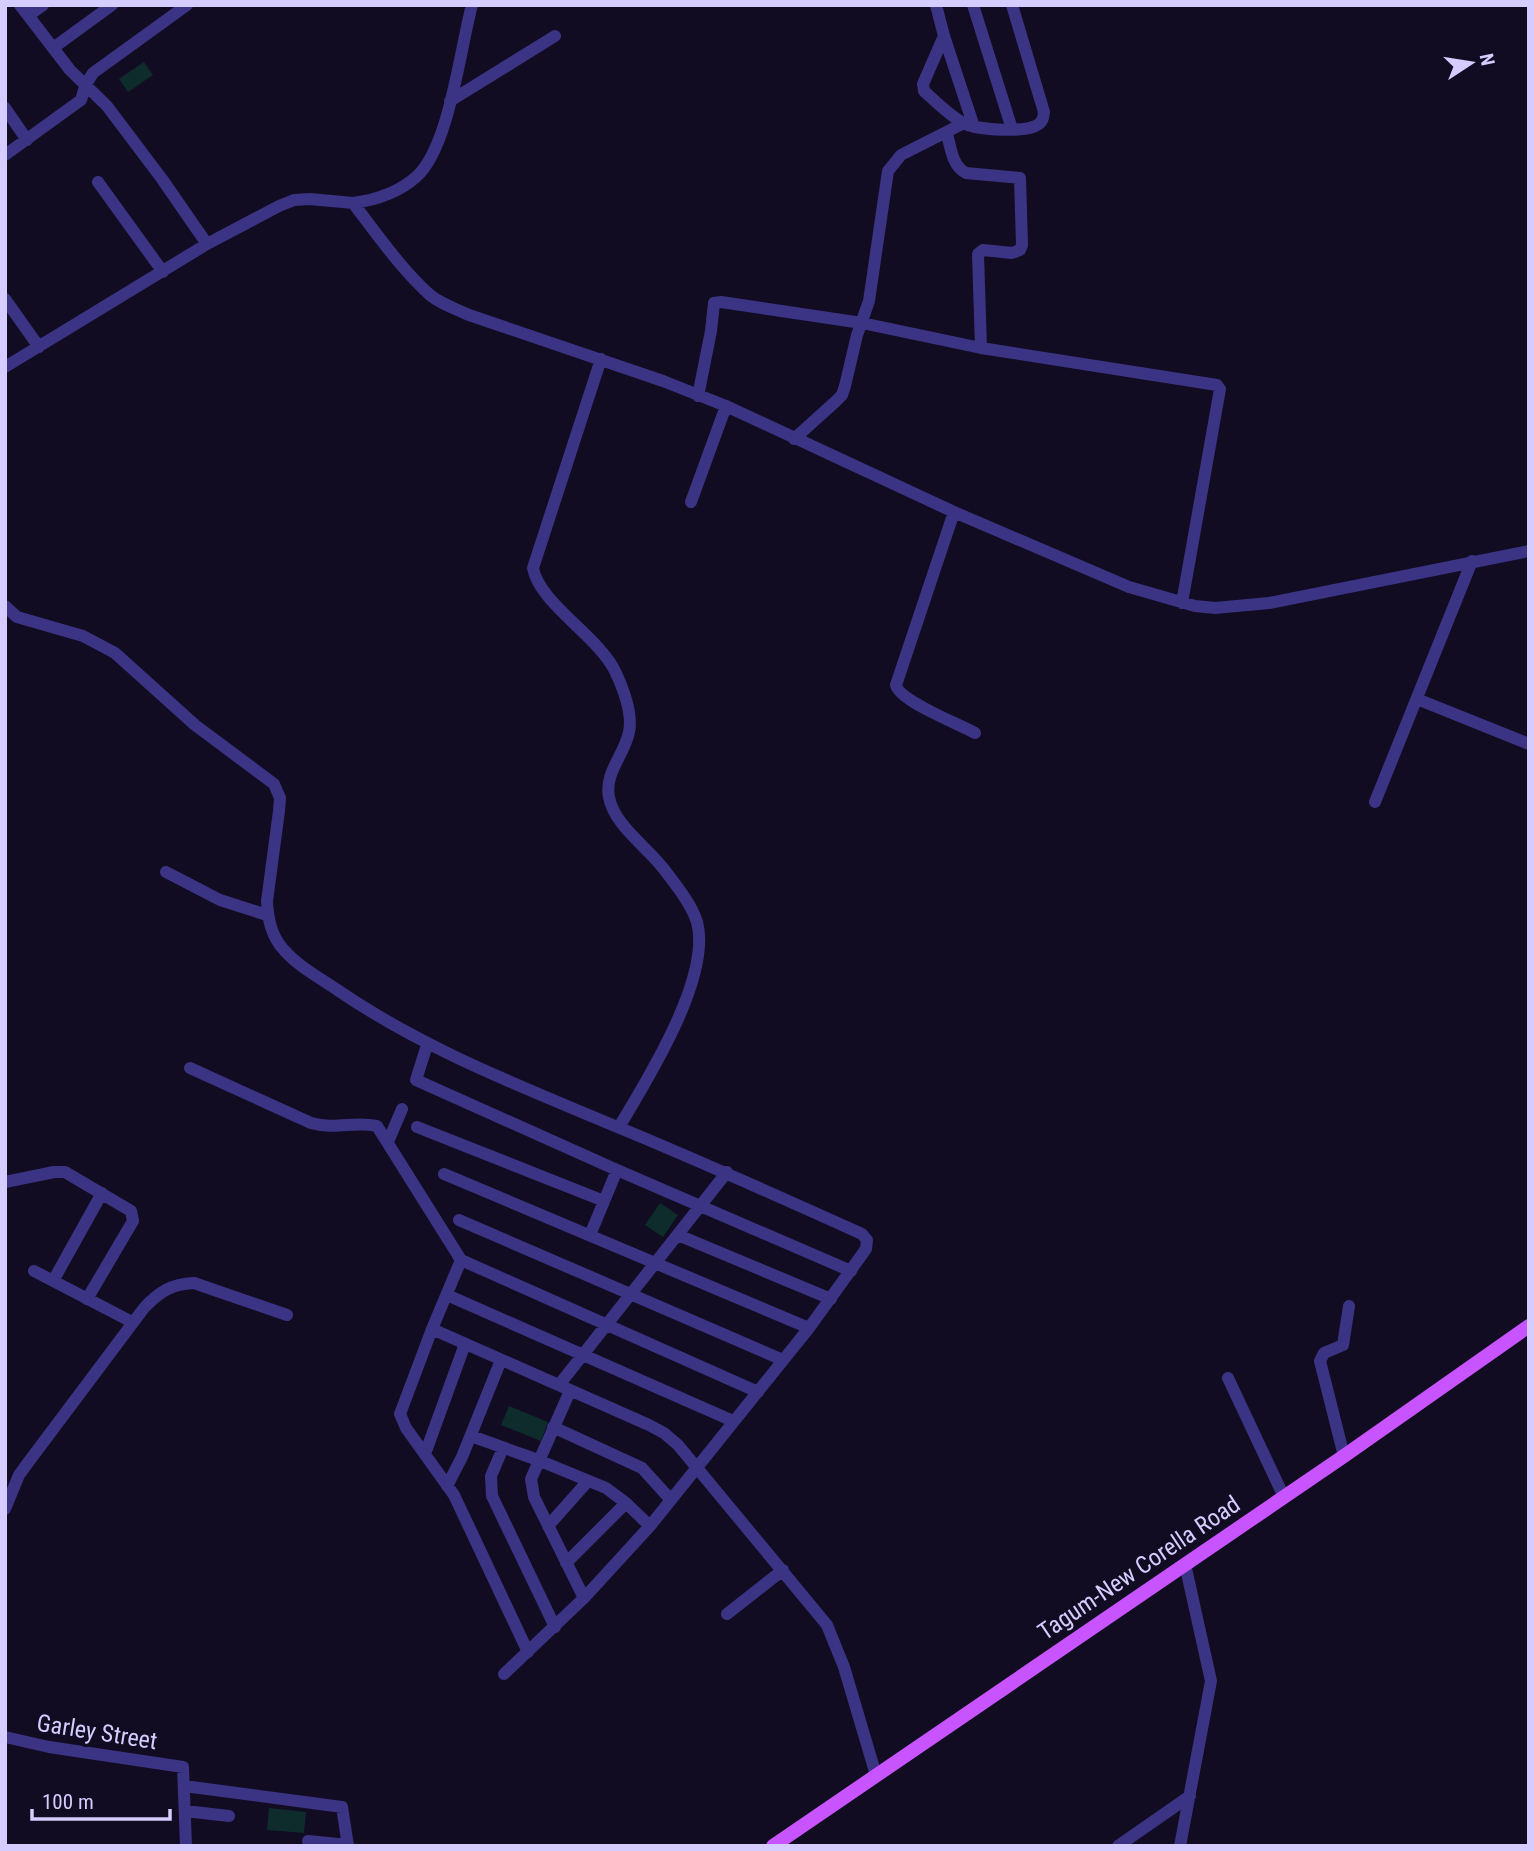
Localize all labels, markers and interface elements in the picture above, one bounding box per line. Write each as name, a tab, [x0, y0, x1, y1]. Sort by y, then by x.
north arrow	[1436, 28, 1506, 98]
text: N	[1475, 51, 1500, 68]
street label: Tagum-New Corella Road	[1033, 1490, 1245, 1646]
street label: Garley Street	[35, 1709, 159, 1755]
scale bar	[32, 1778, 170, 1822]
text: 100 m	[42, 1790, 94, 1814]

